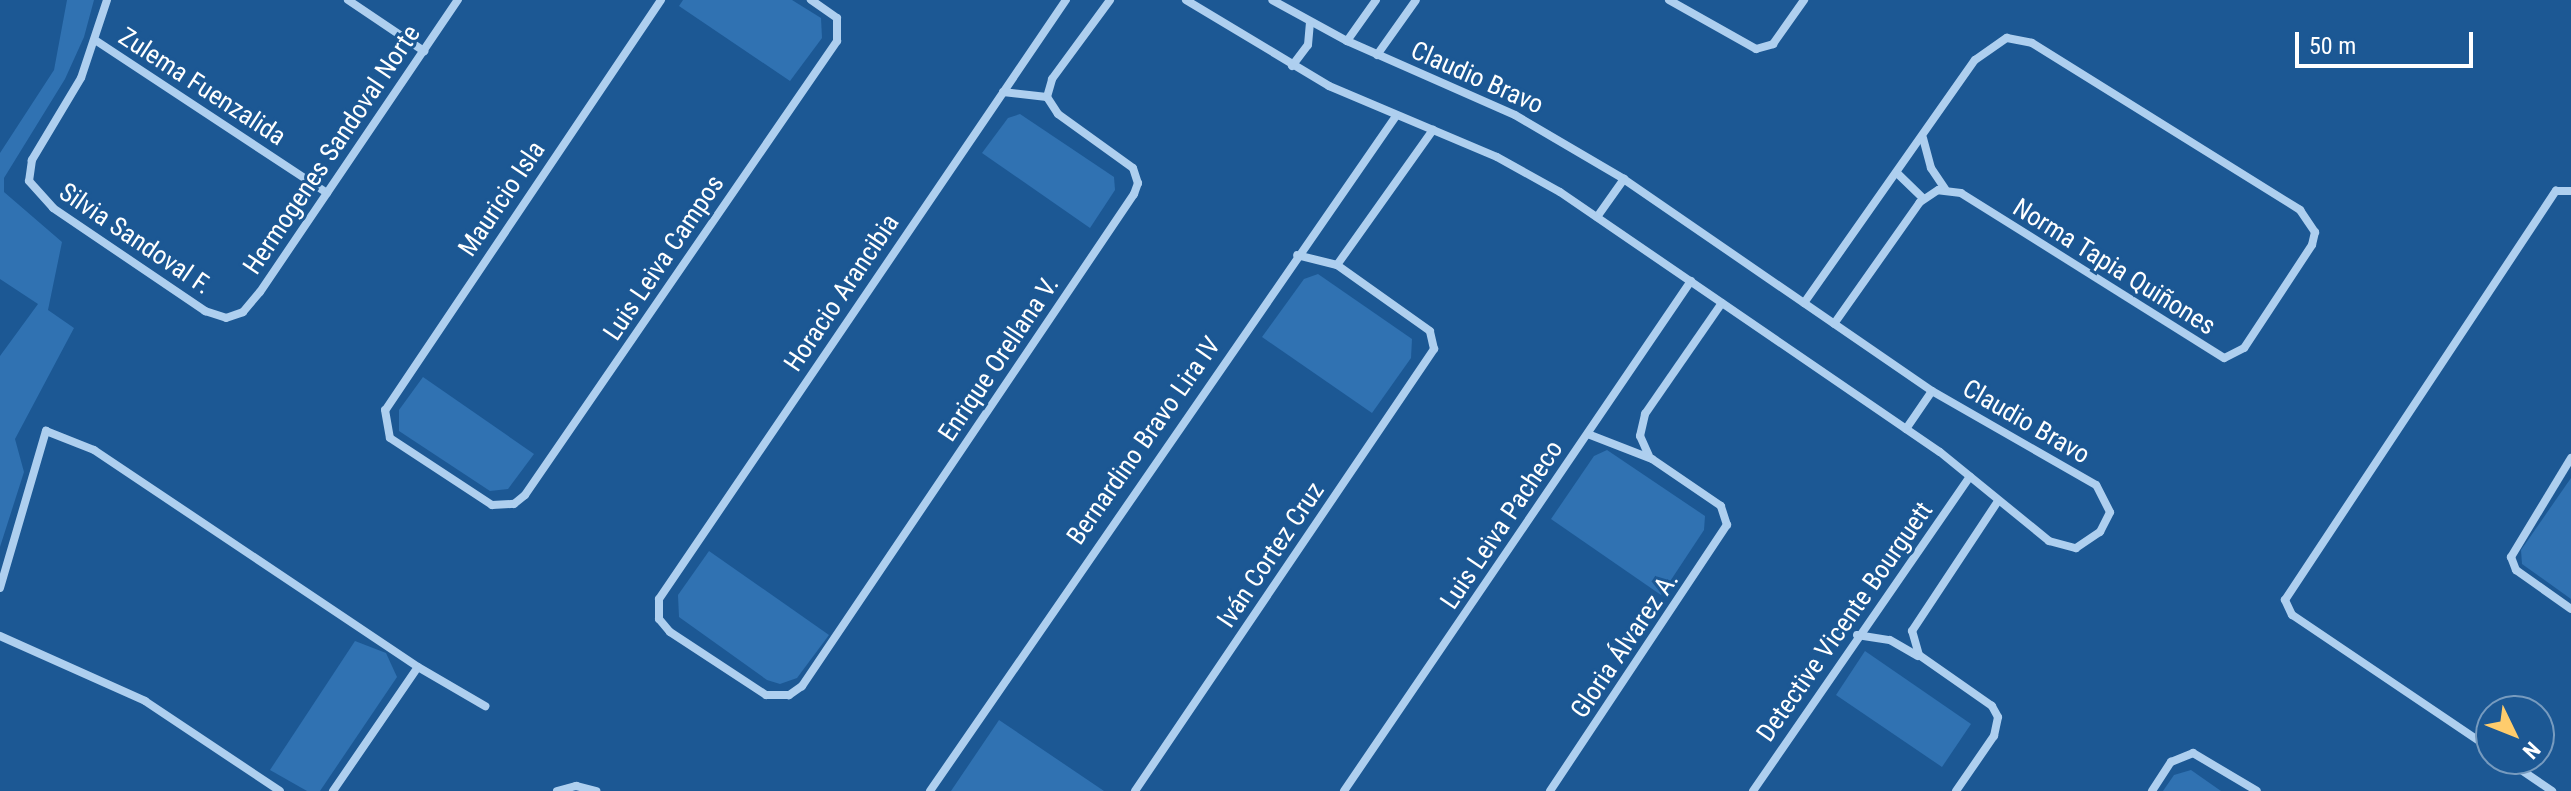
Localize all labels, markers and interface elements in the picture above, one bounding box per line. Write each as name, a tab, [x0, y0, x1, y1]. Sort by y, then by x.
scale bar	[2299, 16, 2477, 66]
street label: Hermogenes Sandoval Norte	[237, 20, 427, 280]
street label: Zulema Fuenzalida	[113, 21, 291, 153]
text: 50 m	[2309, 32, 2356, 60]
street label: Claudio Bravo	[1406, 35, 1548, 121]
street label: Mauricio Isla	[452, 135, 552, 263]
street label: Luis Leiva Campos	[597, 169, 731, 347]
street label: Silvia Sandoval F.	[53, 177, 217, 301]
street label: Norma Tapia Quiñones	[2007, 192, 2221, 342]
street label: Horacio Arancibia	[778, 209, 906, 377]
street label: Enrique Orellana V.	[932, 270, 1066, 448]
street label: Bernardino Bravo Lira IV	[1061, 331, 1227, 551]
street label: Claudio Bravo	[1957, 373, 2095, 471]
street label: Luis Leiva Pacheco	[1434, 435, 1570, 615]
street label: Iván Cortez Cruz	[1211, 476, 1331, 634]
street label: Detective Vicente Bourguett	[1750, 496, 1940, 748]
street label: Gloria Álvarez A.	[1564, 566, 1686, 724]
north arrow	[2475, 695, 2555, 775]
text: N	[2518, 737, 2545, 764]

